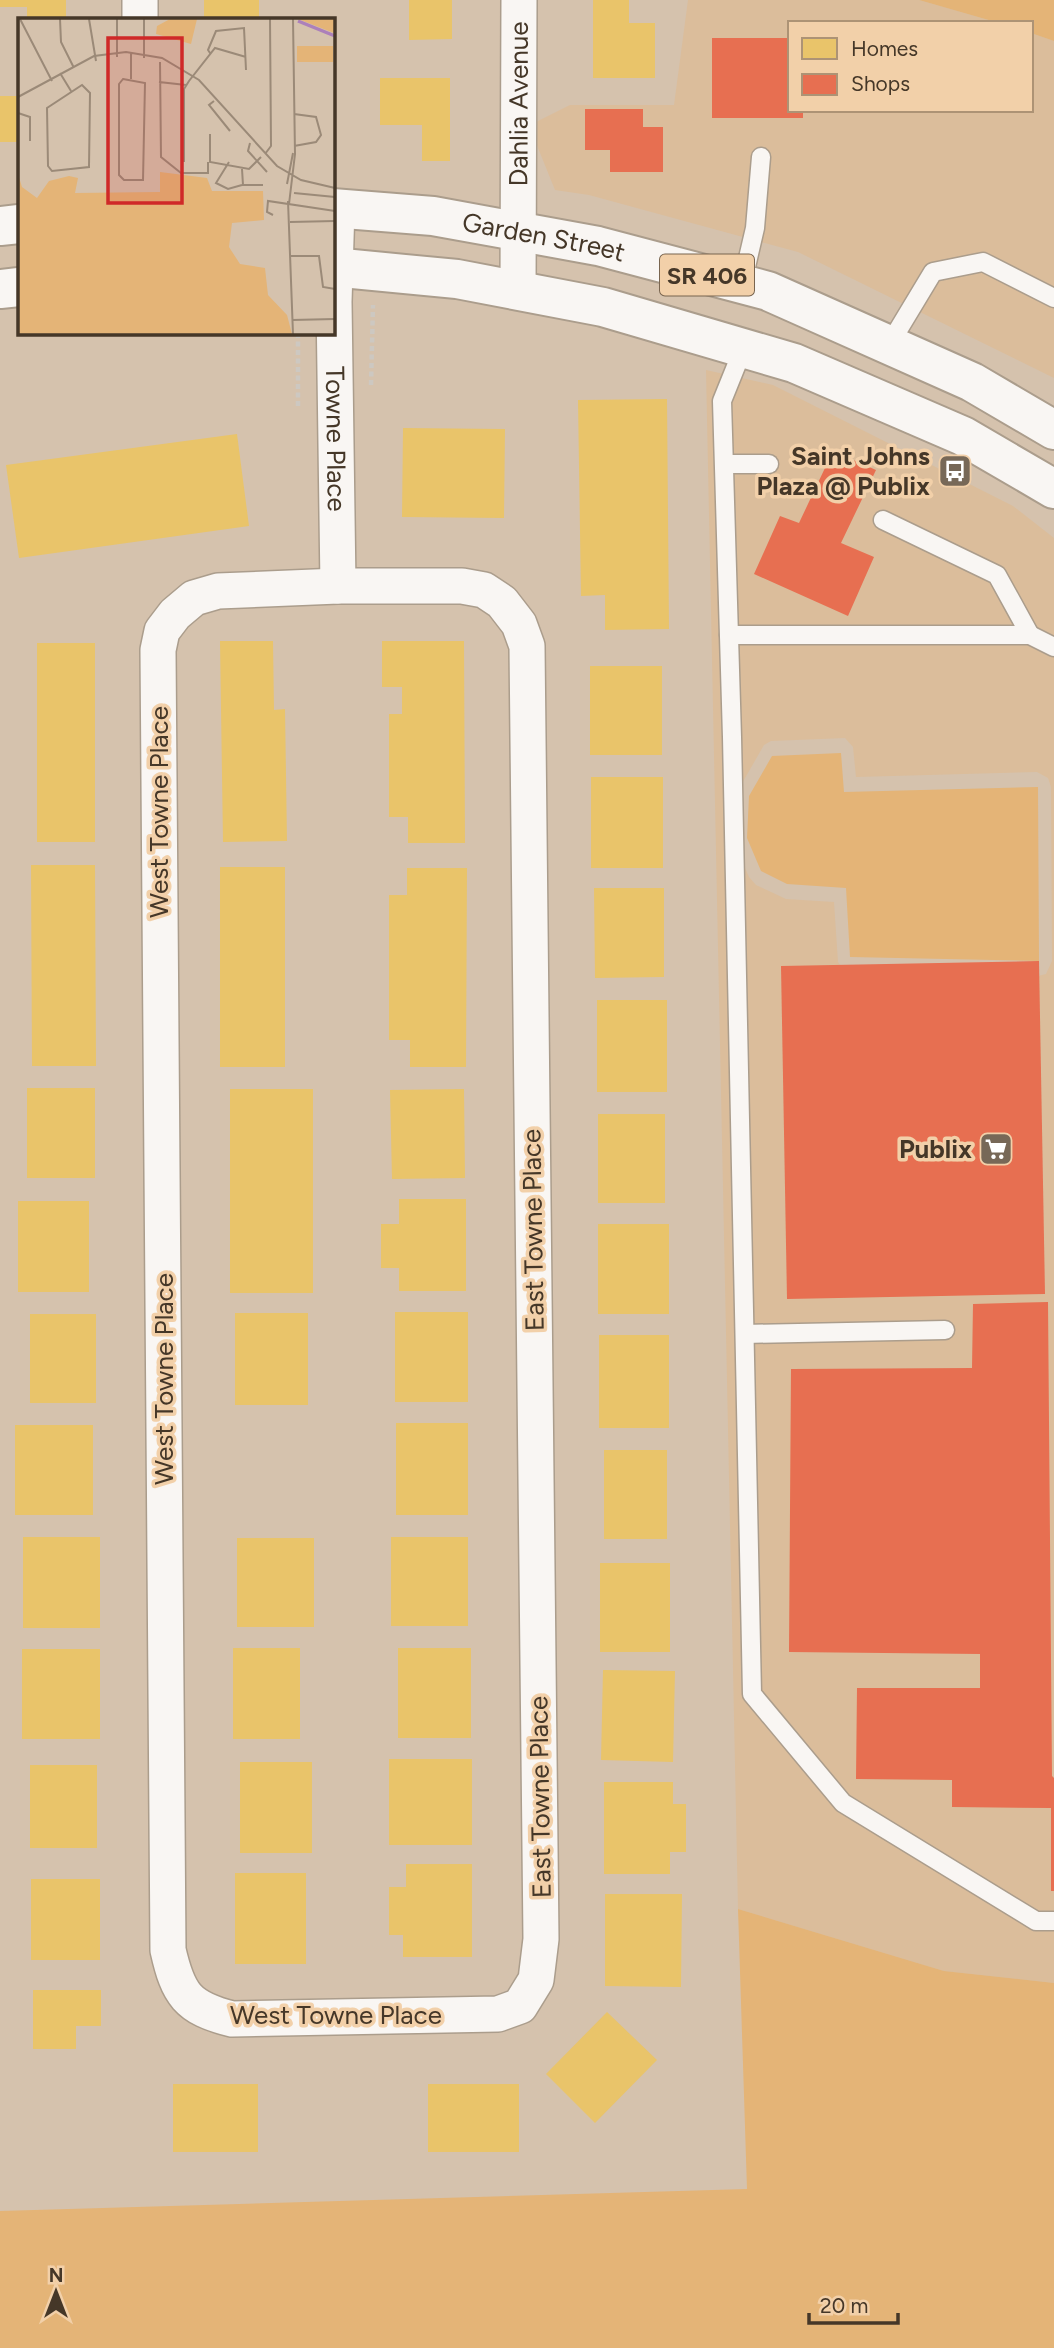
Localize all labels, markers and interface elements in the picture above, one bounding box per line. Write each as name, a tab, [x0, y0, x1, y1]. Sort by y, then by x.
inset map	[18, 18, 334, 334]
street label: Dahlia Avenue	[502, 21, 535, 187]
legend	[788, 21, 1033, 112]
text: Homes	[851, 36, 918, 61]
text: Shops	[851, 71, 910, 96]
street label: Garden Street	[460, 206, 629, 269]
road number: SR 406	[660, 254, 754, 296]
street label: Towne Place	[319, 366, 353, 512]
place label: Saint Johns Plaza @ Publix	[757, 440, 930, 502]
bus stop icon: Saint Johns Plaza @ Publix	[936, 452, 974, 490]
street label: West Towne Place	[143, 706, 175, 918]
street label: East Towne Place	[515, 1129, 551, 1331]
supermarket icon: Publix	[977, 1130, 1015, 1168]
place label: Publix	[899, 1133, 972, 1165]
street label: West Towne Place	[148, 1273, 180, 1485]
street label: East Towne Place	[522, 1696, 558, 1898]
street label: West Towne Place	[230, 1999, 442, 2031]
north arrow	[21, 2257, 91, 2327]
text: N	[49, 2264, 63, 2287]
scale bar	[809, 2282, 898, 2326]
text: 20 m	[820, 2293, 868, 2318]

